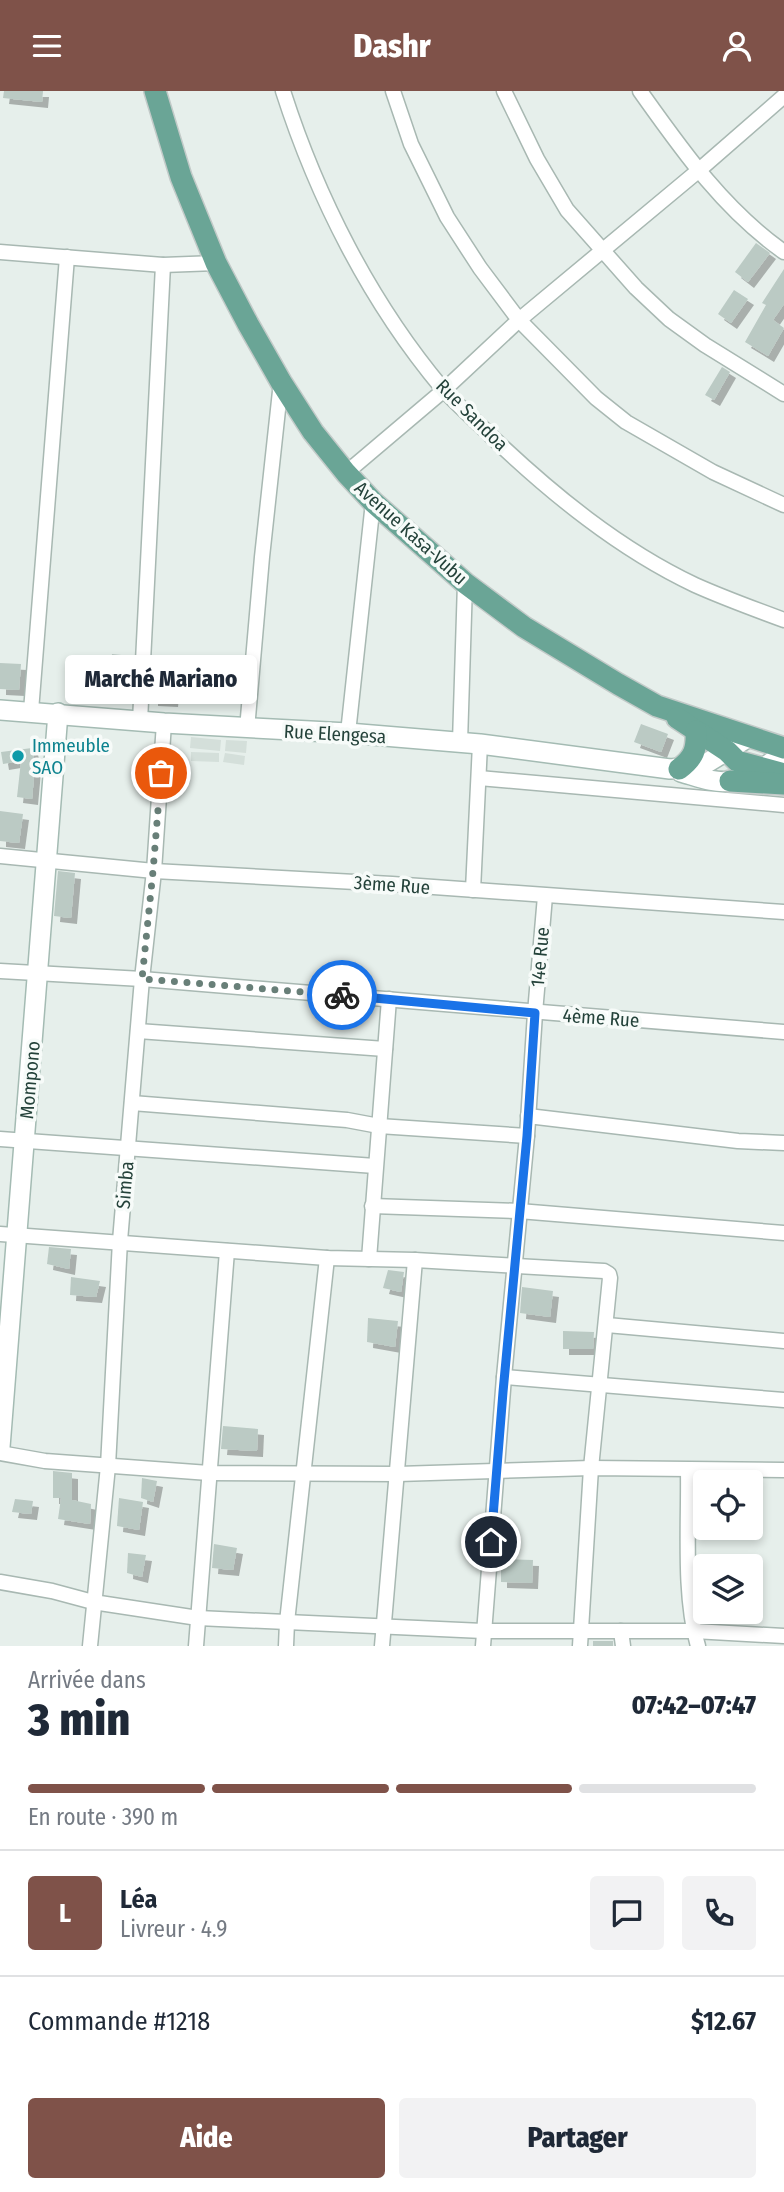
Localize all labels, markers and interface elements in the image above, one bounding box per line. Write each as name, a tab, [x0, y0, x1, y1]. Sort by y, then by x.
icon: menu	[28, 27, 66, 65]
text: Dashr	[353, 27, 431, 65]
icon: person	[718, 27, 756, 65]
street label: Rue Sandoa	[431, 374, 513, 456]
street label: Avenue Kasa-Vubu	[350, 476, 472, 590]
callout: Marché Mariano	[65, 654, 257, 703]
text: Marché Mariano	[85, 665, 237, 693]
street label: Rue Elengesa	[283, 720, 387, 748]
place label: Immeuble SAO	[32, 734, 110, 779]
pin	[131, 743, 191, 803]
marker: Immeuble SAO	[10, 748, 26, 764]
icon: bag	[142, 754, 180, 792]
street label: 3ème Rue	[353, 871, 431, 899]
street label: 14e Rue	[526, 926, 554, 988]
courier	[307, 960, 377, 1030]
icon: bike	[323, 976, 361, 1014]
street label: 4ème Rue	[562, 1004, 640, 1032]
street label: Mompono	[15, 1040, 45, 1120]
street label: Simba	[111, 1160, 139, 1210]
map controls	[693, 1470, 763, 1624]
button: locate	[693, 1470, 763, 1540]
pin	[461, 1512, 521, 1572]
icon: home	[472, 1523, 510, 1561]
button: layers	[693, 1554, 763, 1624]
text: Arrivée dans	[28, 1666, 146, 1694]
text: 07:42–07:47	[632, 1690, 756, 1721]
text: 3 min	[28, 1692, 130, 1747]
text: En route · 390 m	[28, 1803, 178, 1831]
button: chat	[590, 1876, 664, 1950]
button: phone	[682, 1876, 756, 1950]
text: Léa	[120, 1884, 157, 1915]
text: L	[59, 1898, 71, 1929]
text: Livreur · 4.9	[120, 1915, 227, 1943]
text: Commande #1218	[28, 2006, 210, 2037]
text: $12.67	[691, 2006, 756, 2037]
button: Aide	[28, 2098, 385, 2178]
button: Partager	[399, 2098, 756, 2178]

